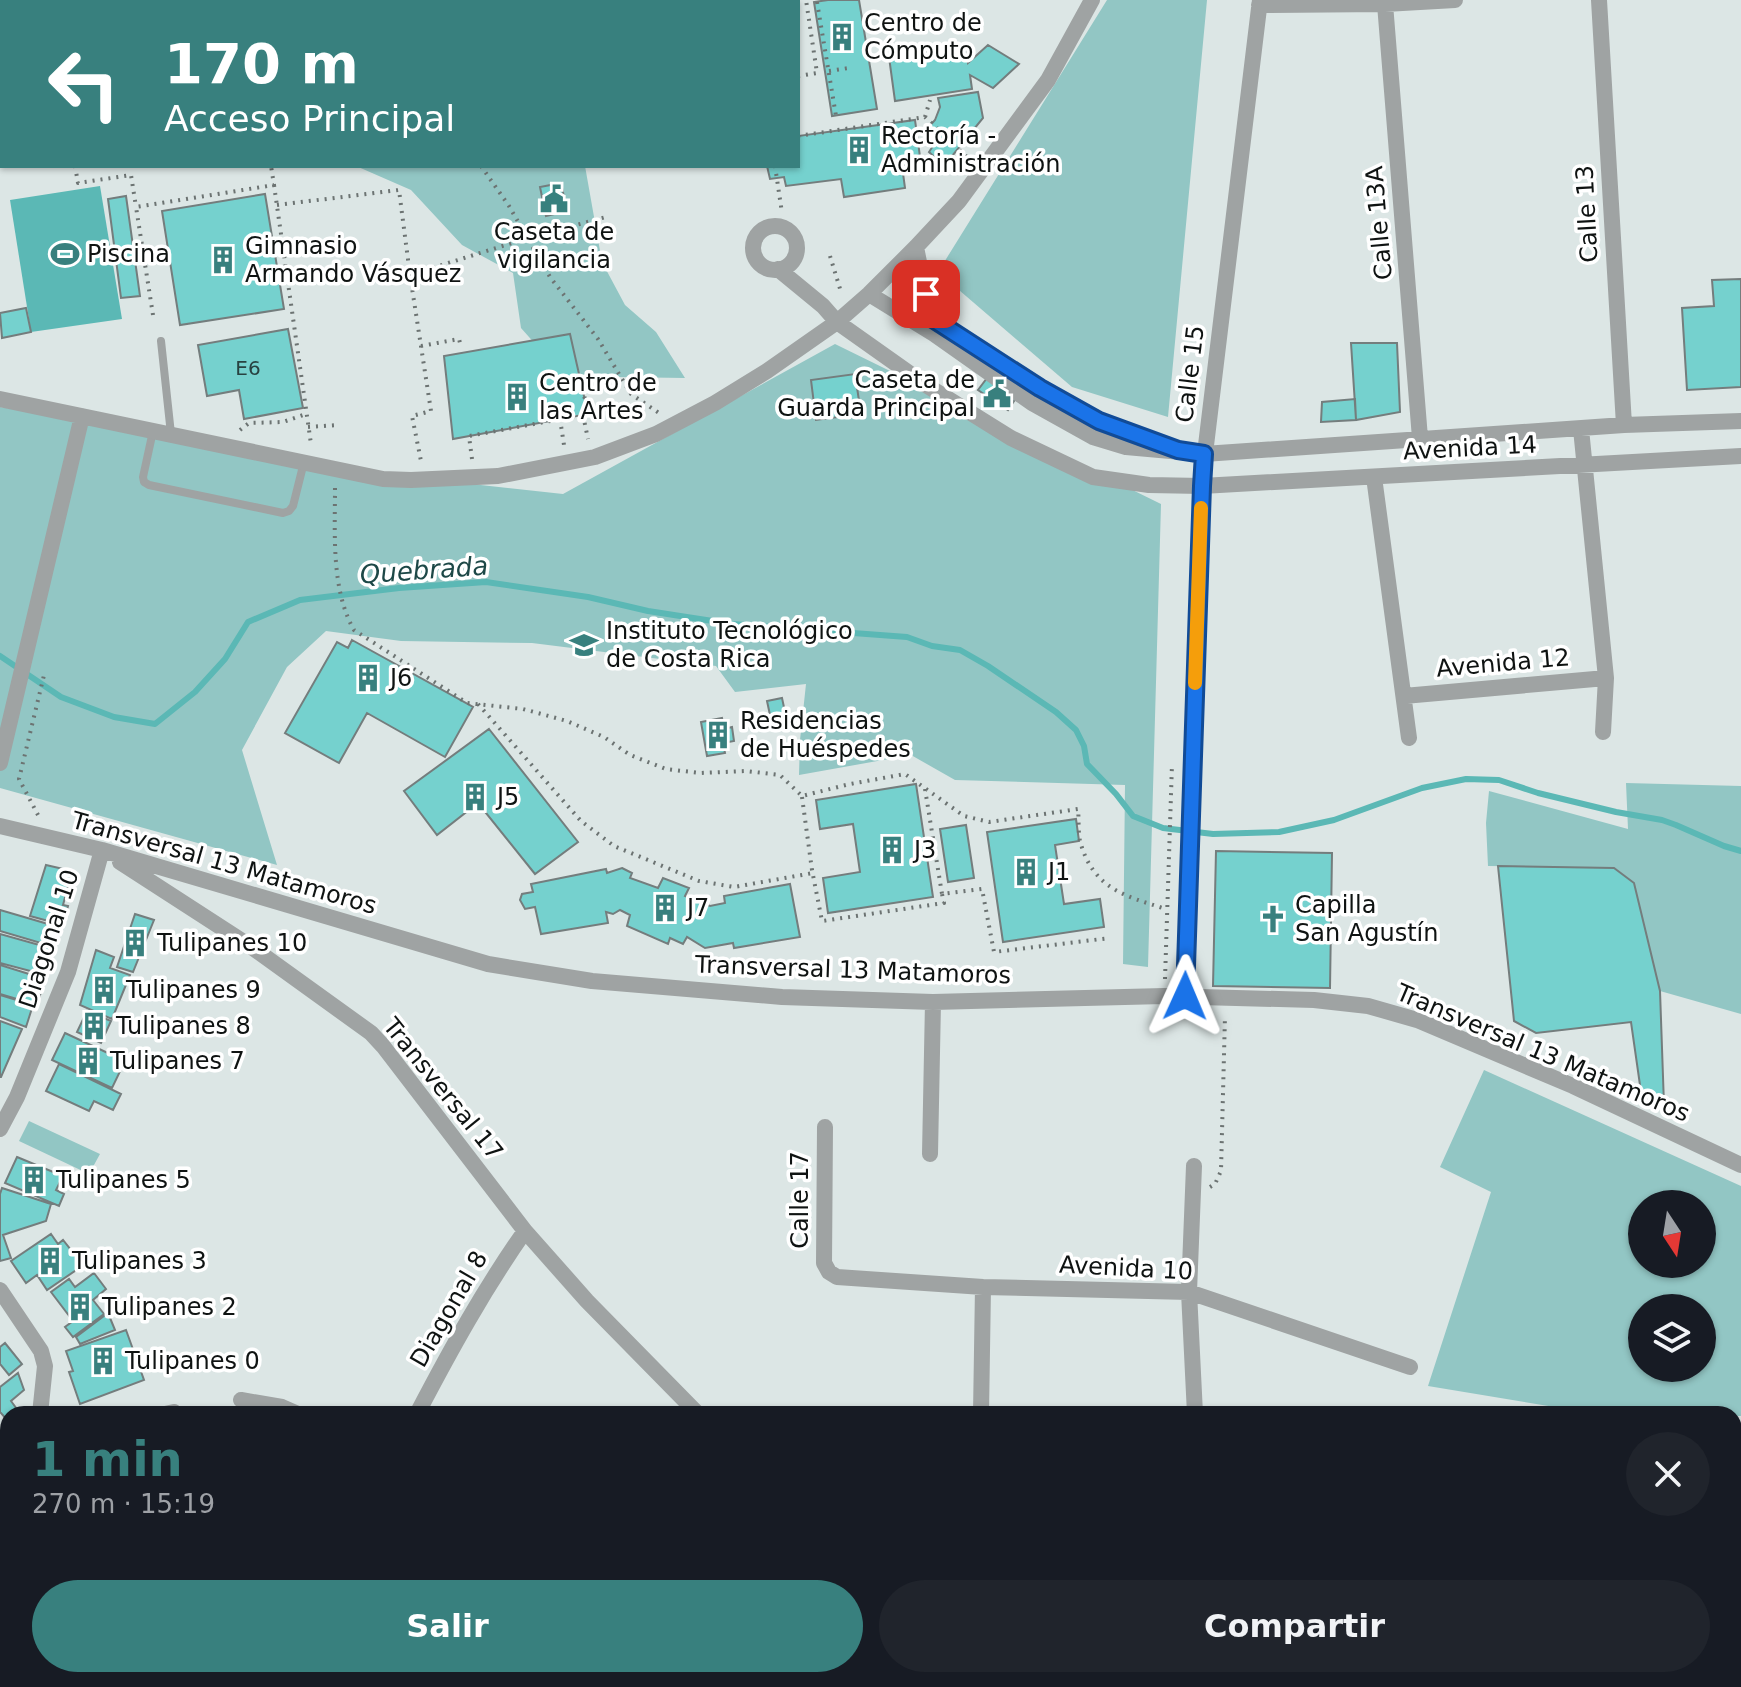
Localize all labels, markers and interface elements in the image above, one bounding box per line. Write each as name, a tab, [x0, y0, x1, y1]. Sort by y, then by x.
place label: Centro de Cómputo	[864, 9, 982, 65]
building icon: Centro de Cómputo	[827, 22, 857, 52]
text: 170 m	[164, 31, 359, 96]
icon: left	[32, 32, 136, 136]
text: Acceso Principal	[164, 98, 455, 139]
place label: Rectoría - Administración	[881, 122, 1060, 178]
building icon: Rectoría - Administración	[844, 135, 874, 165]
street label: Calle 13A	[1360, 164, 1398, 281]
street label: Calle 13	[1570, 164, 1604, 264]
public building icon: Caseta de vigilancia	[539, 184, 569, 214]
place label: Caseta de vigilancia	[494, 218, 614, 274]
place label: Gimnasio Armando Vásquez	[245, 232, 461, 288]
sports icon: Piscina	[50, 239, 80, 269]
place label: Piscina	[87, 240, 170, 268]
building icon: Gimnasio Armando Vásquez	[208, 245, 238, 275]
pin	[892, 260, 960, 328]
icon: arrive	[904, 272, 948, 316]
street label: Calle 15	[1170, 324, 1210, 424]
house number: E6	[235, 356, 261, 380]
place label: Caseta de Guarda Principal	[777, 366, 975, 422]
place label: Centro de las Artes	[539, 369, 657, 425]
public building icon: Caseta de Guarda Principal	[982, 379, 1012, 409]
building icon: Centro de las Artes	[502, 382, 532, 412]
street label: Avenida 14	[1402, 431, 1538, 465]
water label: Quebrada	[359, 551, 489, 589]
place label: Instituto Tecnológico de Costa Rica	[606, 617, 853, 673]
school or university icon: Instituto Tecnológico de Costa Rica	[569, 630, 599, 660]
street label: Avenida 12	[1435, 643, 1571, 683]
building icon: J6	[353, 663, 383, 693]
place label: J6	[388, 664, 412, 692]
place label: Residencias de Huéspedes	[740, 707, 911, 763]
building icon: Residencias de Huéspedes	[703, 720, 733, 750]
building icon: J5	[460, 782, 490, 812]
place label: J5	[495, 783, 519, 811]
street label: Transversal 13 Matamoros	[67, 806, 380, 920]
building icon: J3	[877, 835, 907, 865]
place label: J3	[912, 836, 936, 864]
building icon: J1	[1011, 857, 1041, 887]
place label: J1	[1046, 858, 1070, 886]
street label: Diagonal 10	[13, 866, 85, 1012]
place label: Capilla San Agustín	[1295, 891, 1438, 947]
building icon: J7	[650, 893, 680, 923]
place label: J7	[685, 894, 709, 922]
church icon: Capilla San Agustín	[1258, 904, 1288, 934]
building icon: Tulipanes 10	[120, 928, 150, 958]
place label: Tulipanes 10	[156, 929, 307, 957]
street label: Transversal 13 Matamoros	[694, 950, 1011, 990]
position arrow	[1143, 954, 1227, 1038]
building icon: Tulipanes 9	[89, 975, 119, 1005]
place label: Tulipanes 9	[125, 976, 261, 1004]
street label: Transversal 13 Matamoros	[1391, 978, 1694, 1128]
building icon: Tulipanes 8	[79, 1011, 109, 1041]
place label: Tulipanes 8	[115, 1012, 251, 1040]
street label: Transversal 17	[377, 1012, 509, 1166]
building icon: Tulipanes 7	[73, 1046, 103, 1076]
place label: Tulipanes 7	[109, 1047, 245, 1075]
street label: Calle 17	[786, 1151, 814, 1249]
building icon: Tulipanes 5	[19, 1165, 49, 1195]
place label: Tulipanes 5	[55, 1166, 191, 1194]
north arrow	[1628, 1190, 1716, 1278]
map controls	[1628, 1190, 1716, 1382]
building icon: Tulipanes 3	[35, 1246, 65, 1276]
street label: Diagonal 8	[405, 1246, 493, 1372]
place label: Tulipanes 3	[71, 1247, 207, 1275]
street label: Avenida 10	[1058, 1251, 1194, 1285]
building icon: Tulipanes 2	[65, 1292, 95, 1322]
place label: Tulipanes 2	[101, 1293, 237, 1321]
button: layers	[1628, 1294, 1716, 1382]
building icon: Tulipanes 0	[88, 1346, 118, 1376]
place label: Tulipanes 0	[124, 1347, 260, 1375]
text: 1 min	[32, 1431, 183, 1487]
button: close	[1626, 1432, 1710, 1516]
text: 270 m · 15:19	[32, 1489, 215, 1519]
button: Salir	[32, 1580, 863, 1672]
button: Compartir	[879, 1580, 1710, 1672]

